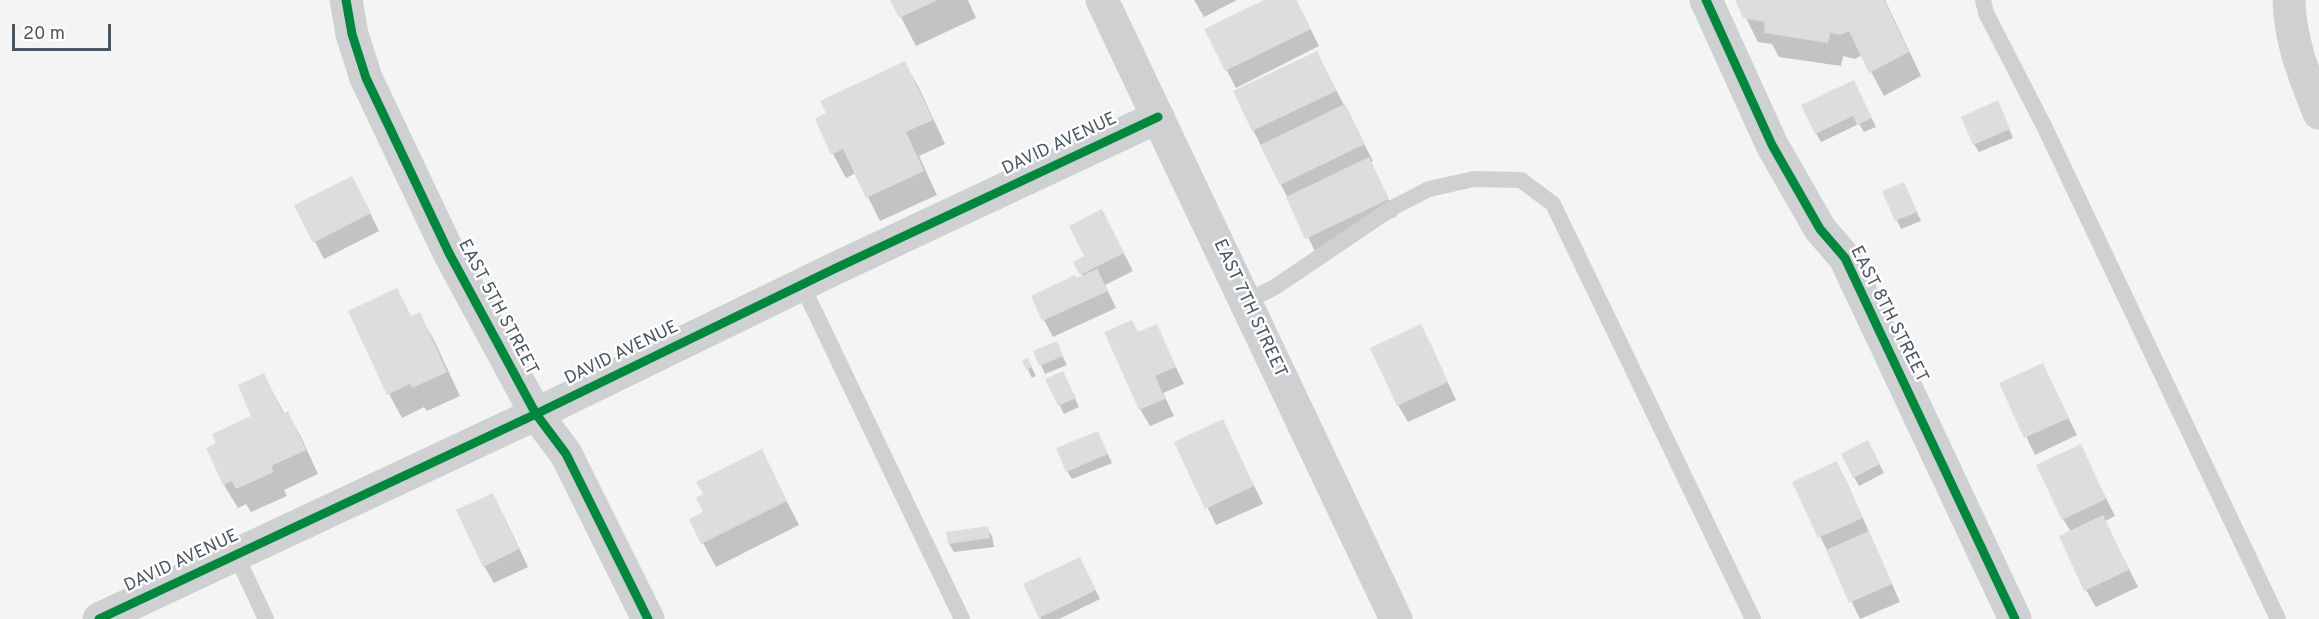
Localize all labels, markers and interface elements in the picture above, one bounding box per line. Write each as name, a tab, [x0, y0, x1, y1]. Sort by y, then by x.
scale bar	[15, 12, 114, 50]
text: 20 m	[23, 23, 65, 46]
street label: DAVID AVENUE	[999, 109, 1121, 181]
street label: EAST 5TH STREET	[452, 236, 542, 380]
street label: EAST 7TH STREET	[1208, 236, 1290, 382]
street label: EAST 8TH STREET	[1844, 243, 1932, 387]
street label: DAVID AVENUE	[562, 317, 682, 391]
street label: DAVID AVENUE	[121, 526, 243, 598]

